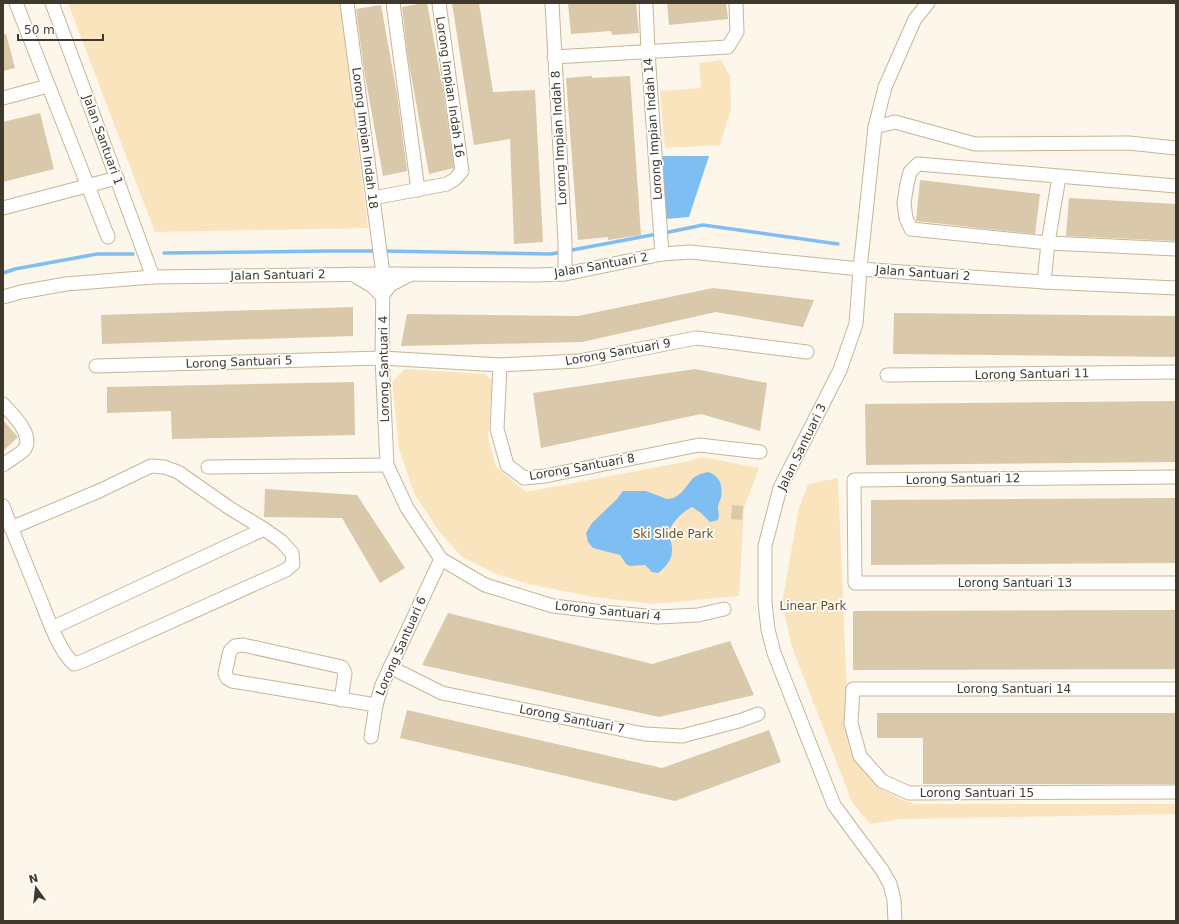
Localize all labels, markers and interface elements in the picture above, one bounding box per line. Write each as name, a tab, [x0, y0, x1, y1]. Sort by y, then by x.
street label: Lorong Impian Indah 16	[433, 15, 467, 159]
scale bar	[18, 16, 103, 42]
text: 50 m	[24, 23, 55, 37]
street label: Lorong Impian Indah 14	[641, 57, 665, 201]
street label: Lorong Impian Indah 18	[349, 66, 381, 210]
street label: Lorong Impian Indah 8	[548, 70, 570, 206]
street label: Jalan Santuari 1	[80, 92, 126, 187]
street label: Jalan Santuari 2	[552, 250, 649, 280]
street label: Jalan Santuari 2	[874, 263, 971, 283]
street label: Jalan Santuari 2	[229, 267, 326, 283]
street label: Lorong Santuari 4	[376, 315, 392, 423]
street label: Lorong Santuari 9	[564, 336, 672, 368]
street label: Lorong Santuari 5	[185, 353, 293, 371]
street label: Lorong Santuari 11	[975, 366, 1089, 382]
street label: Jalan Santuari 3	[774, 401, 829, 494]
street label: Lorong Santuari 8	[528, 451, 636, 483]
street label: Lorong Santuari 12	[906, 471, 1020, 487]
park label: Ski Slide Park	[633, 527, 713, 541]
street label: Lorong Santuari 13	[958, 576, 1072, 590]
street label: Lorong Santuari 6	[373, 594, 429, 698]
street label: Lorong Santuari 4	[554, 598, 662, 624]
park label: Linear Park	[779, 599, 847, 613]
street label: Lorong Santuari 14	[957, 682, 1071, 696]
street label: Lorong Santuari 7	[518, 702, 626, 736]
street label: Lorong Santuari 15	[920, 786, 1034, 800]
north arrow	[16, 868, 56, 908]
text: N	[27, 871, 40, 886]

